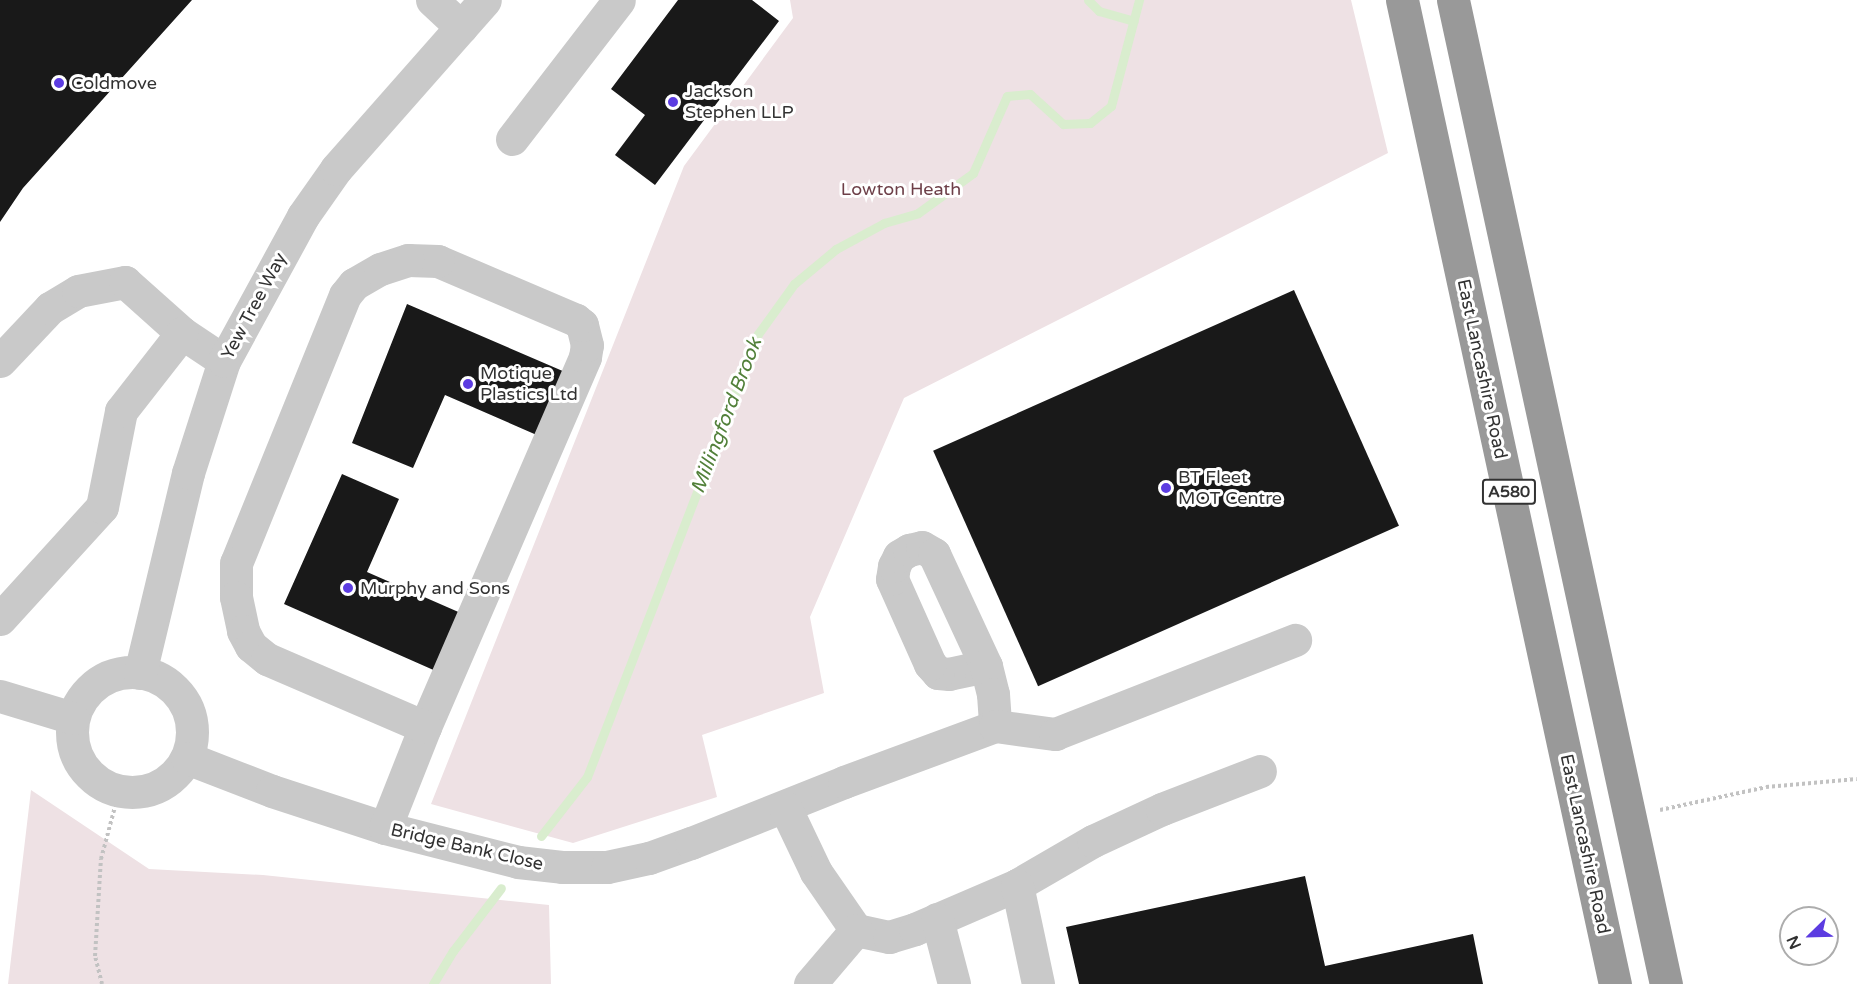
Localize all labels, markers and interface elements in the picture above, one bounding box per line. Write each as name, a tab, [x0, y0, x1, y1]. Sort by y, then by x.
place label: Coldmove	[71, 72, 157, 94]
marker: Coldmove	[52, 76, 66, 90]
place label: Jackson Stephen LLP	[685, 81, 794, 124]
marker: Jackson Stephen LLP	[666, 95, 680, 109]
park label: Lowton Heath	[841, 178, 961, 200]
street label: Yew Tree Way	[217, 249, 291, 363]
street label: East Lancashire Road	[1452, 277, 1512, 461]
water label: Millingford Brook	[686, 335, 768, 497]
place label: Motique Plastics Ltd	[480, 363, 578, 406]
marker: Motique Plastics Ltd	[461, 377, 475, 391]
place label: BT Fleet MOT Centre	[1178, 467, 1282, 510]
road number: A580	[1480, 479, 1538, 505]
marker: BT Fleet MOT Centre	[1159, 481, 1173, 495]
place label: Murphy and Sons	[360, 577, 510, 599]
marker: Murphy and Sons	[341, 581, 355, 595]
street label: East Lancashire Road	[1555, 752, 1615, 936]
street label: Bridge Bank Close	[389, 819, 545, 875]
north arrow	[1779, 906, 1839, 966]
text: N	[1783, 932, 1806, 952]

